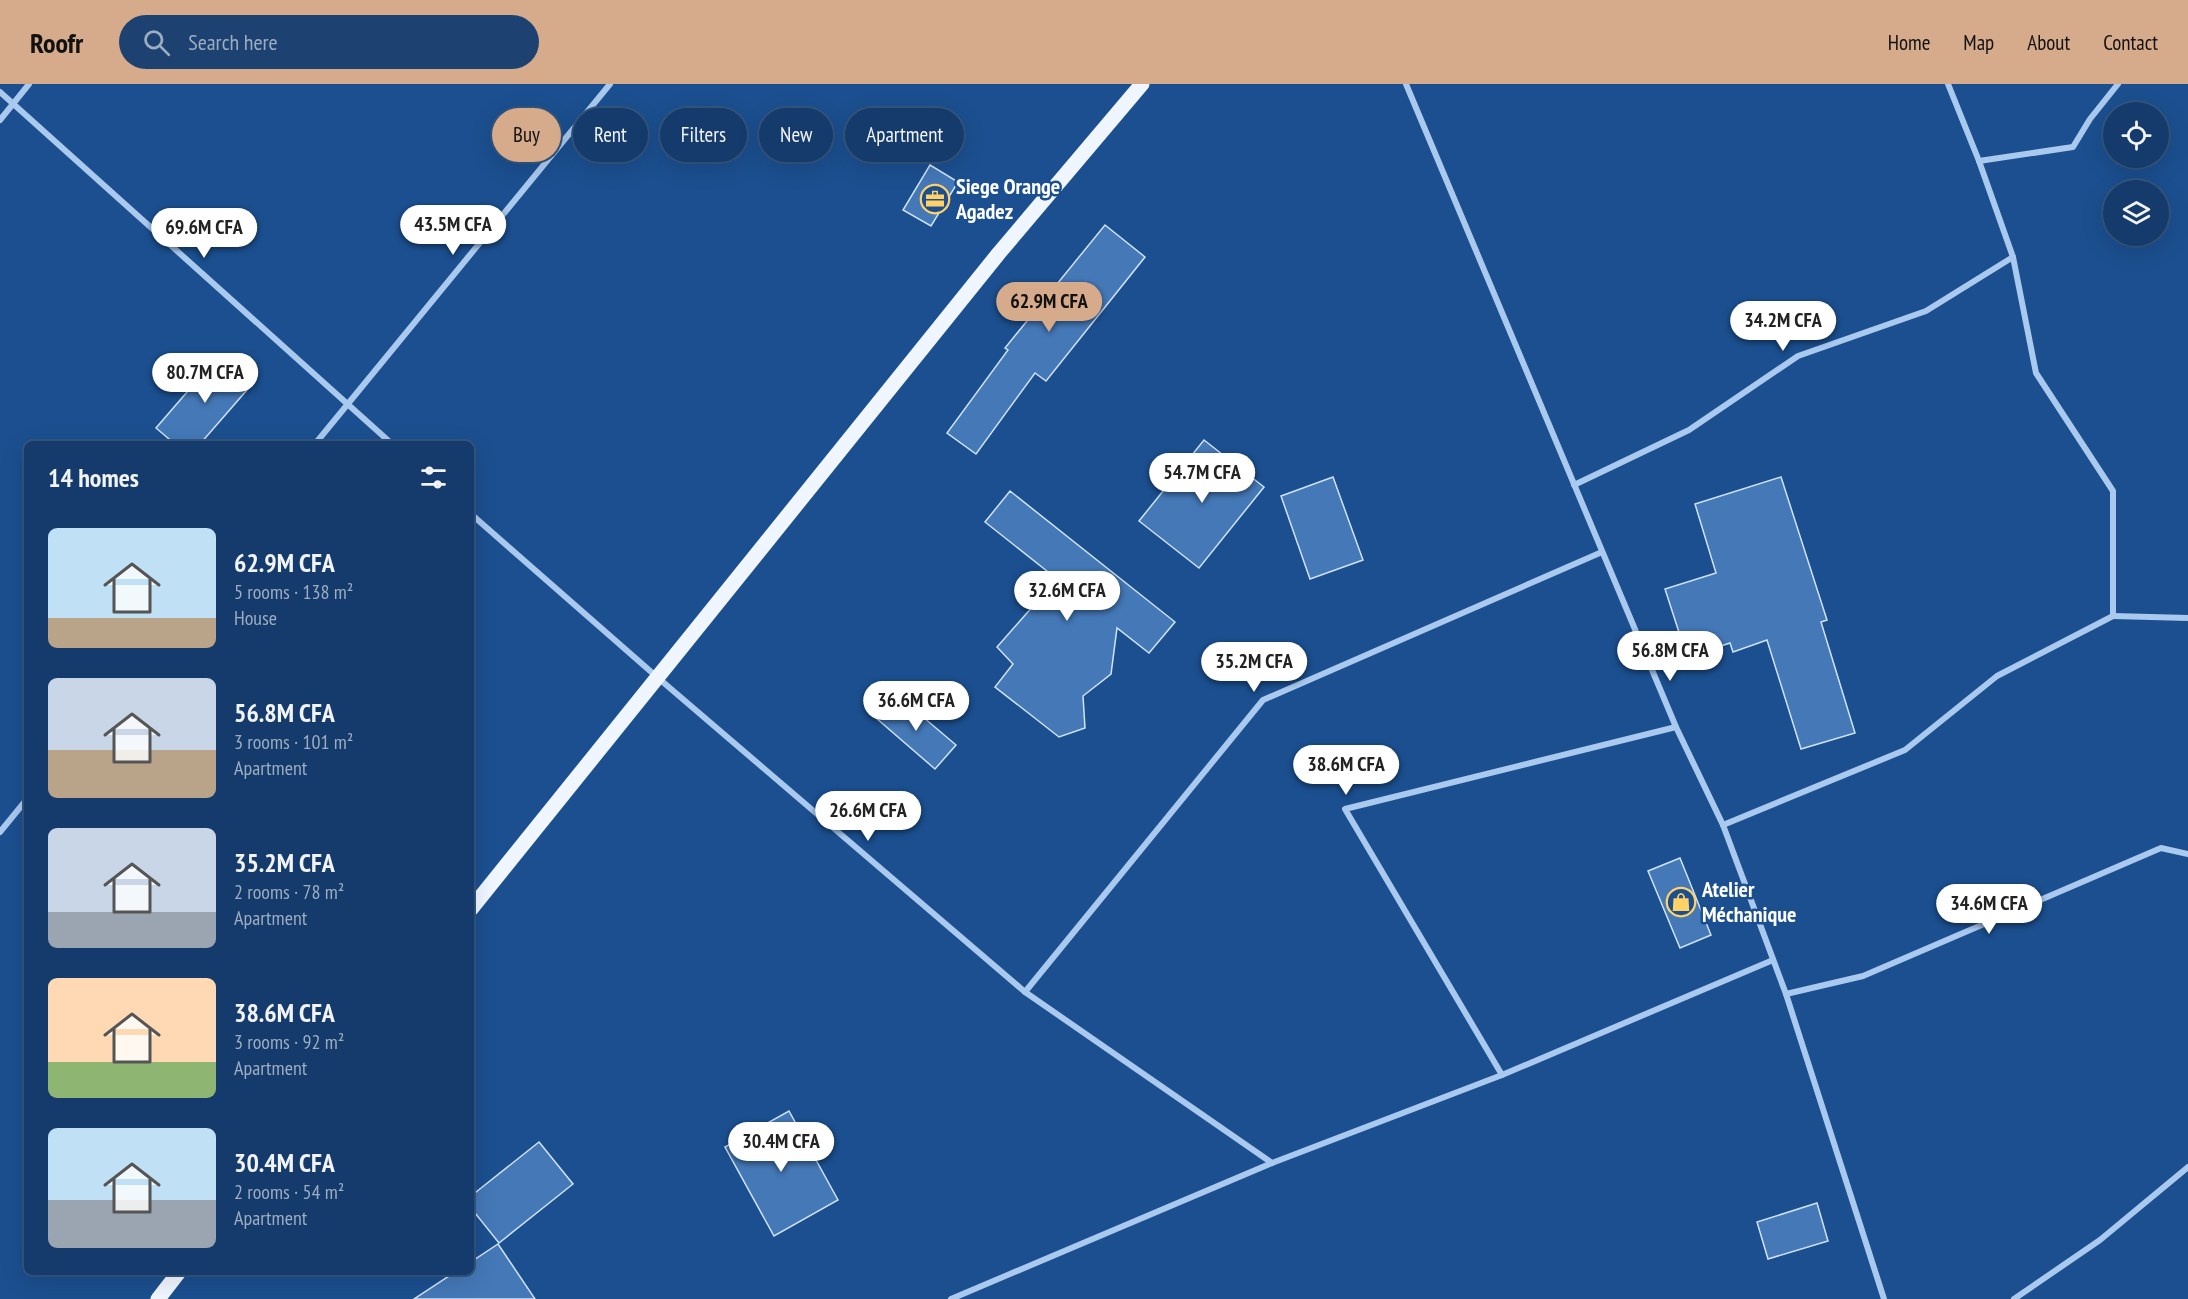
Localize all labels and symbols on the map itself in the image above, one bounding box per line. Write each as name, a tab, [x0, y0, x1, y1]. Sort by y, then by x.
place label: Siege Orange Agadez	[955, 172, 1060, 225]
office icon: Siege Orange Agadez	[919, 183, 951, 215]
pin: 43.5M CFA	[384, 205, 522, 256]
pin: 69.6M CFA	[135, 208, 273, 259]
pin: 62.9M CFA	[980, 282, 1118, 333]
pin: 34.2M CFA	[1714, 301, 1852, 352]
pin: 80.7M CFA	[136, 353, 274, 404]
pin: 54.7M CFA	[1133, 453, 1271, 504]
pin: 32.6M CFA	[998, 571, 1136, 622]
pin: 56.8M CFA	[1601, 631, 1739, 682]
pin: 35.2M CFA	[1185, 642, 1323, 693]
pin: 36.6M CFA	[847, 681, 985, 732]
pin: 38.6M CFA	[1277, 745, 1415, 796]
pin: 26.6M CFA	[799, 791, 937, 842]
place label: Atelier Méchanique	[1701, 875, 1797, 928]
pin: 34.6M CFA	[1920, 884, 2058, 935]
shop icon: Atelier Méchanique	[1665, 886, 1697, 918]
pin: 30.4M CFA	[712, 1122, 850, 1173]

